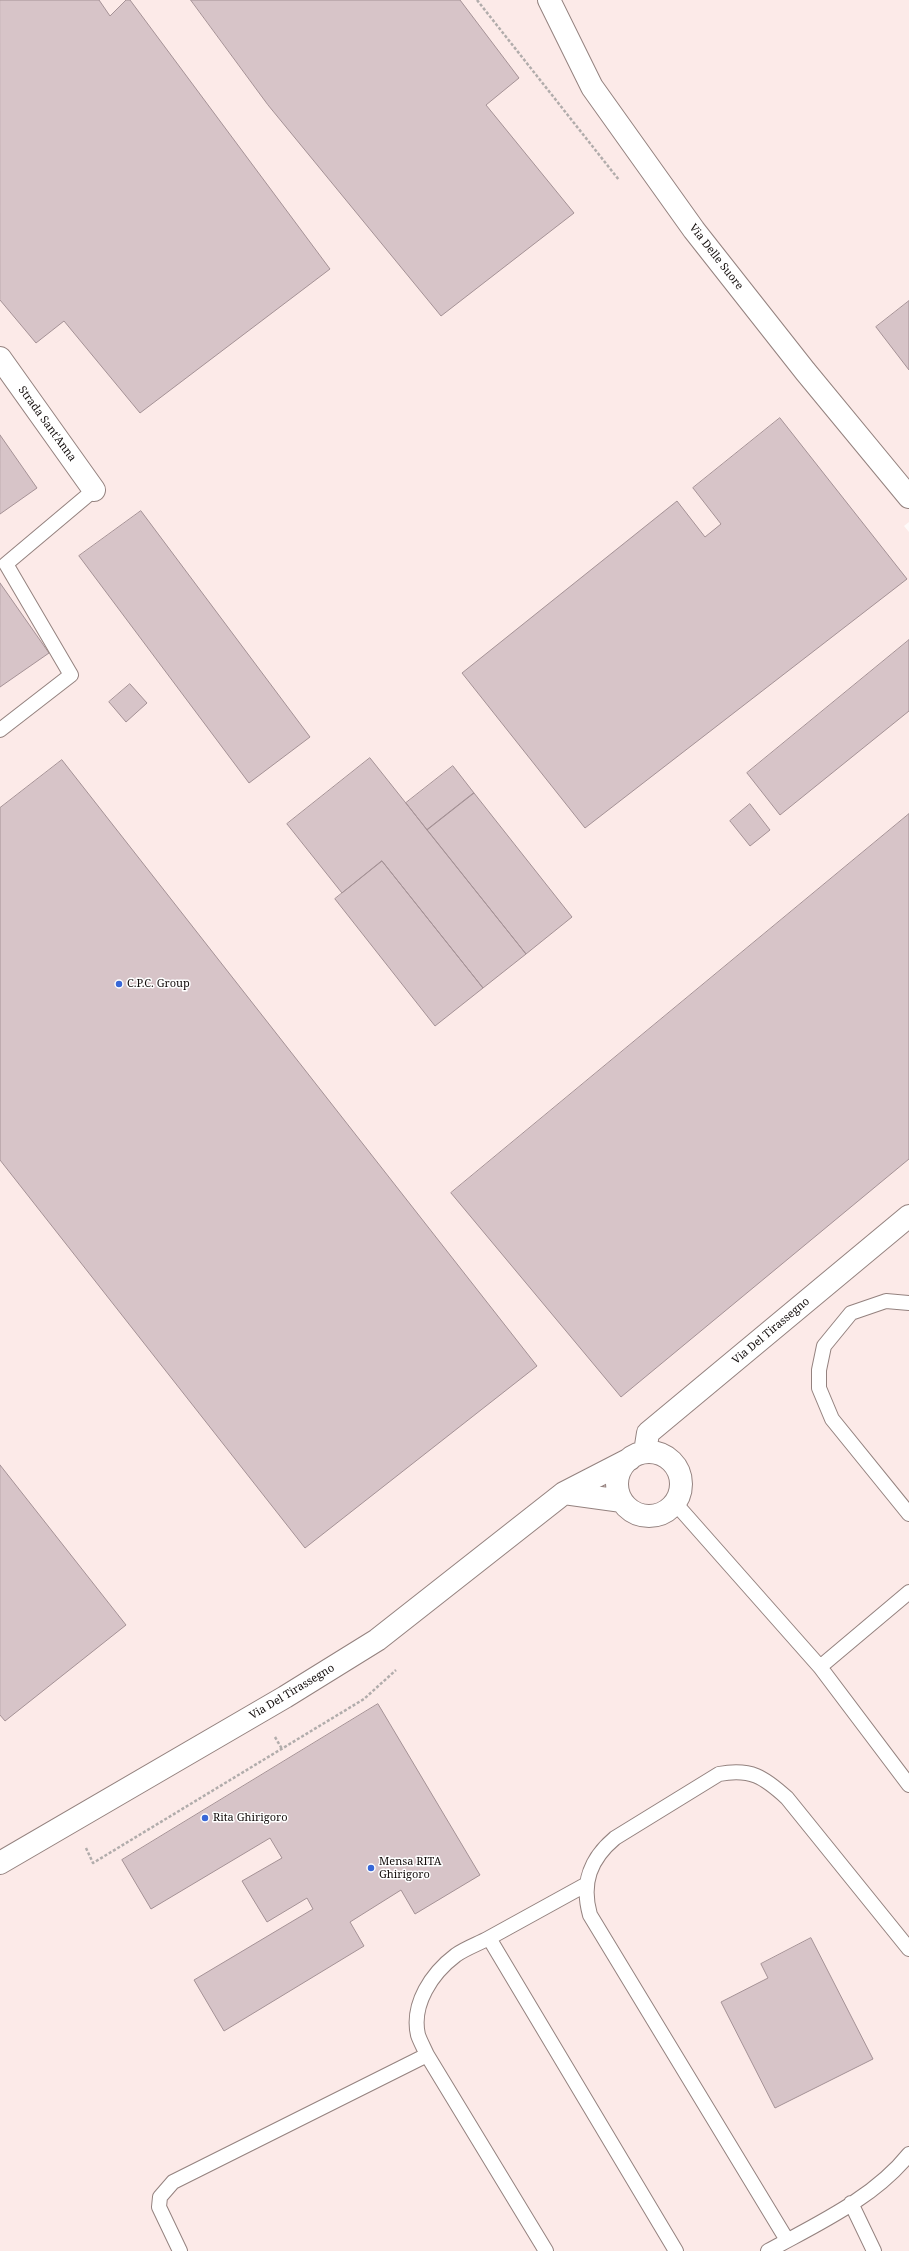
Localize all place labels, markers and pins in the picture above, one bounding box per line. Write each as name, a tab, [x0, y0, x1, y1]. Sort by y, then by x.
place label: C.P.C. Group	[127, 977, 190, 991]
marker: C.P.C. Group	[114, 979, 124, 989]
place label: Rita Ghirigoro	[213, 1811, 288, 1825]
marker: Rita Ghirigoro	[200, 1813, 210, 1823]
place label: Mensa RITA Ghirigoro	[379, 1855, 441, 1881]
marker: Mensa RITA Ghirigoro	[366, 1863, 376, 1873]

